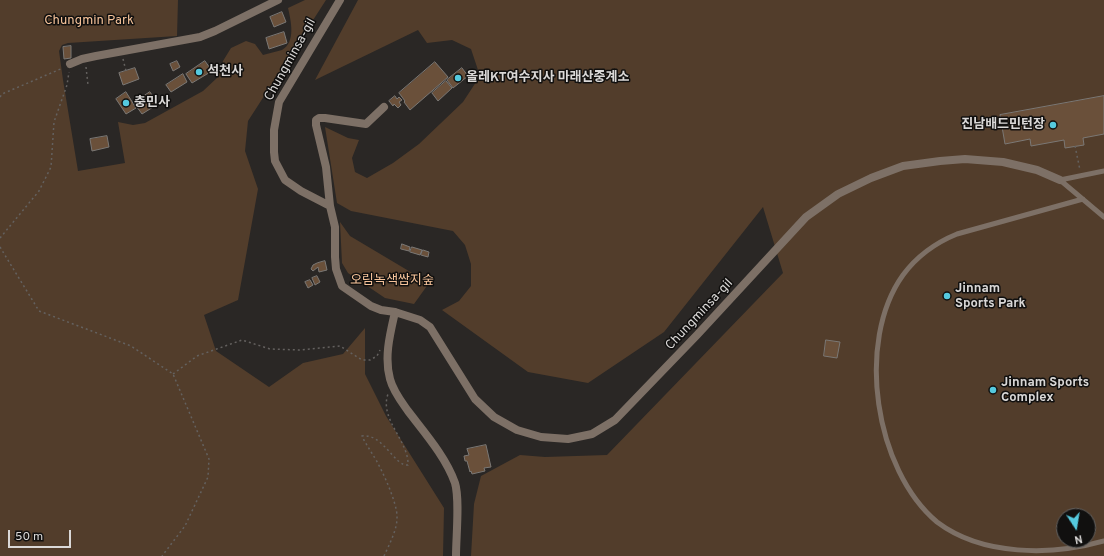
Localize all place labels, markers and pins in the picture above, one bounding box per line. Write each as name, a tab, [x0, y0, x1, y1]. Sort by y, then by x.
place label: 석천사	[207, 64, 243, 80]
marker: 석천사	[194, 67, 204, 77]
place label: 올레KT여수지사 마래산중계소	[466, 70, 629, 86]
marker: 올레KT여수지사 마래산중계소	[453, 73, 463, 83]
place label: 충민사	[134, 95, 170, 111]
marker: 충민사	[121, 98, 131, 108]
place label: 진남배드민턴장	[961, 117, 1045, 133]
marker: 진남배드민턴장	[1048, 120, 1058, 130]
place label: Jinnam Sports Park	[955, 281, 1026, 312]
marker: Jinnam Sports Park	[942, 291, 952, 301]
place label: Jinnam Sports Complex	[1001, 375, 1089, 406]
marker: Jinnam Sports Complex	[988, 385, 998, 395]

